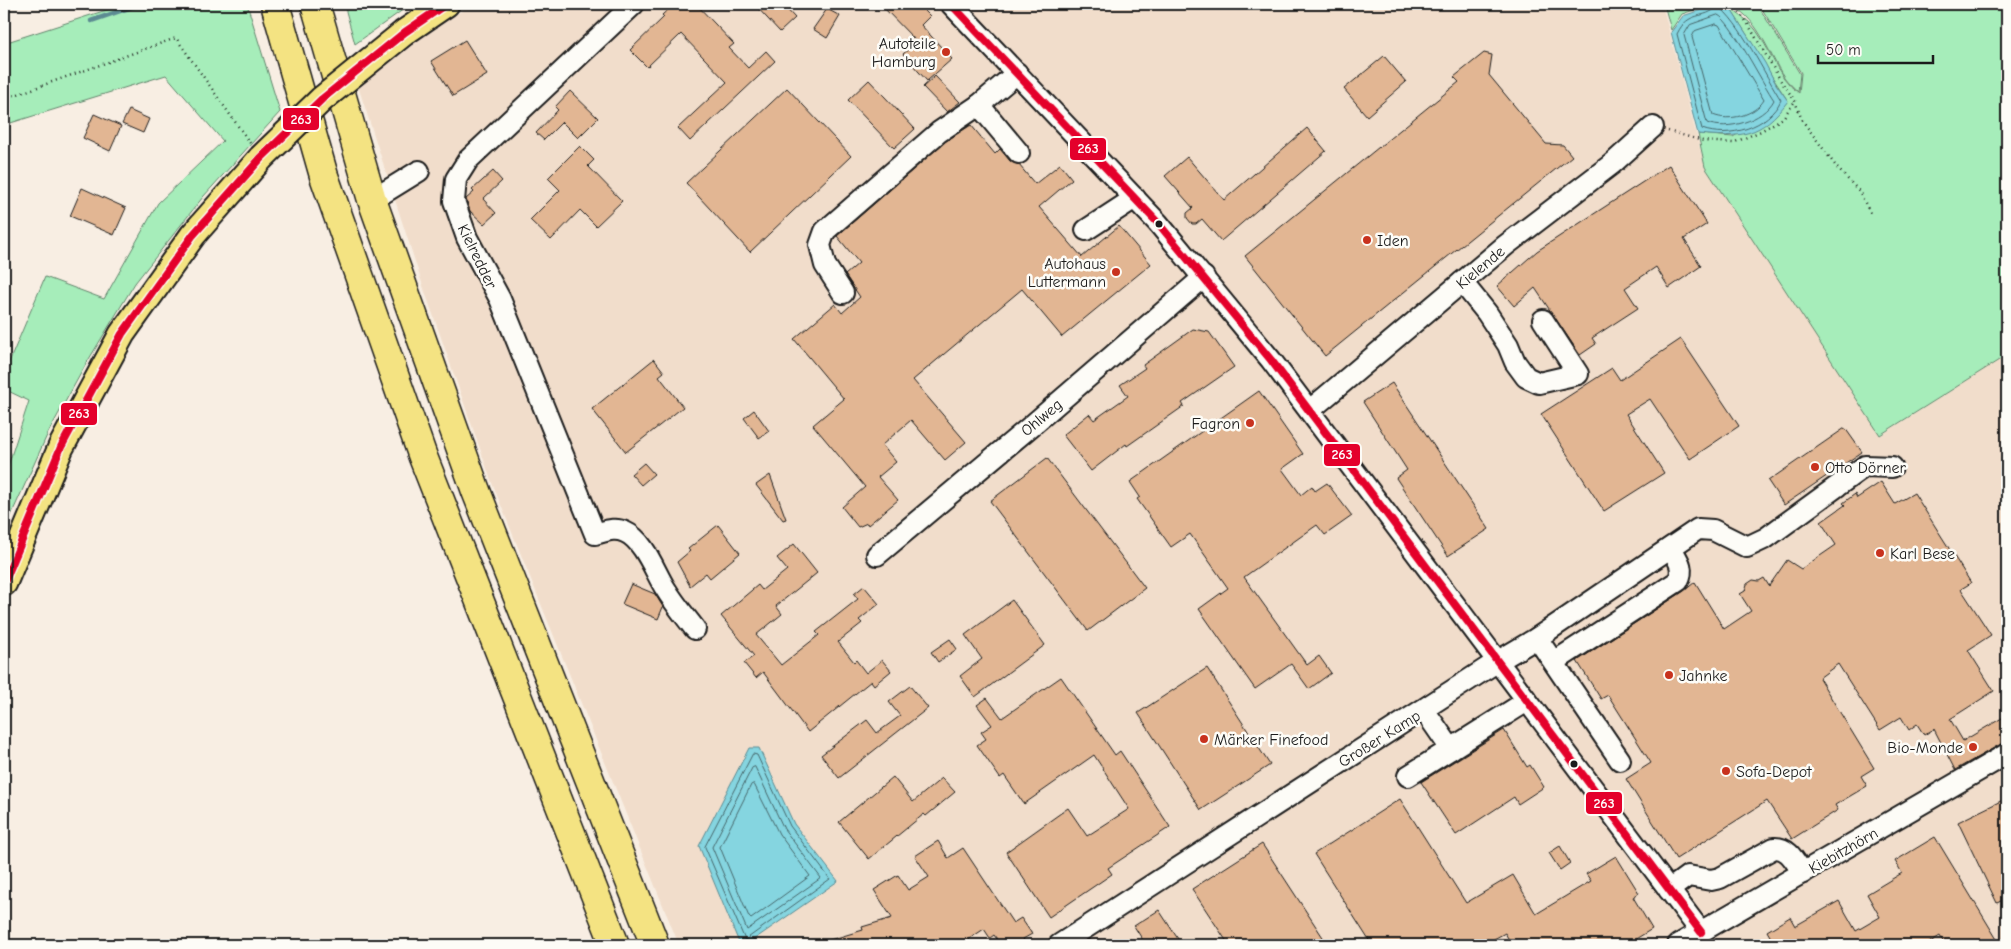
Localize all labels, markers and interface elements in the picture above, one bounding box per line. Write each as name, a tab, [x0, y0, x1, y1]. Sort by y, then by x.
scale bar	[1818, 32, 1934, 64]
place label: Autoteile Hamburg	[872, 35, 936, 71]
text: 50 m	[1826, 41, 1861, 59]
marker: Autoteile Hamburg	[940, 46, 952, 58]
line badge: 263	[282, 107, 320, 131]
text: 263	[290, 111, 312, 128]
line badge: 263	[1069, 137, 1107, 161]
text: 263	[1077, 140, 1099, 157]
unlabelled marker	[1154, 219, 1164, 229]
street label: Kielredder	[454, 221, 501, 292]
place label: Iden	[1377, 232, 1409, 250]
marker: Iden	[1361, 234, 1373, 246]
street label: Kielende	[1453, 242, 1508, 293]
place label: Autohaus Luttermann	[1028, 255, 1106, 291]
marker: Autohaus Luttermann	[1110, 266, 1122, 278]
street label: Ohlweg	[1017, 395, 1066, 440]
line badge: 263	[60, 402, 98, 426]
text: 263	[68, 405, 90, 422]
place label: Fagron	[1192, 415, 1240, 433]
marker: Fagron	[1244, 417, 1256, 429]
line badge: 263	[1323, 443, 1361, 467]
text: 263	[1331, 446, 1353, 463]
place label: Otto Dörner	[1825, 459, 1907, 477]
marker: Otto Dörner	[1809, 461, 1821, 473]
place label: Karl Bese	[1890, 545, 1955, 563]
marker: Karl Bese	[1874, 547, 1886, 559]
place label: Jahnke	[1679, 667, 1727, 685]
marker: Jahnke	[1663, 669, 1675, 681]
street label: Großer Kamp	[1335, 707, 1424, 771]
place label: Märker Finefood	[1214, 731, 1328, 749]
marker: Märker Finefood	[1198, 733, 1210, 745]
place label: Bio-Monde	[1887, 739, 1963, 757]
marker: Bio-Monde	[1967, 741, 1979, 753]
unlabelled marker	[1569, 759, 1579, 769]
place label: Sofa-Depot	[1736, 763, 1812, 781]
marker: Sofa-Depot	[1720, 765, 1732, 777]
line badge: 263	[1585, 791, 1623, 815]
text: 263	[1593, 795, 1615, 812]
street label: Kiebitzhörn	[1806, 824, 1881, 878]

